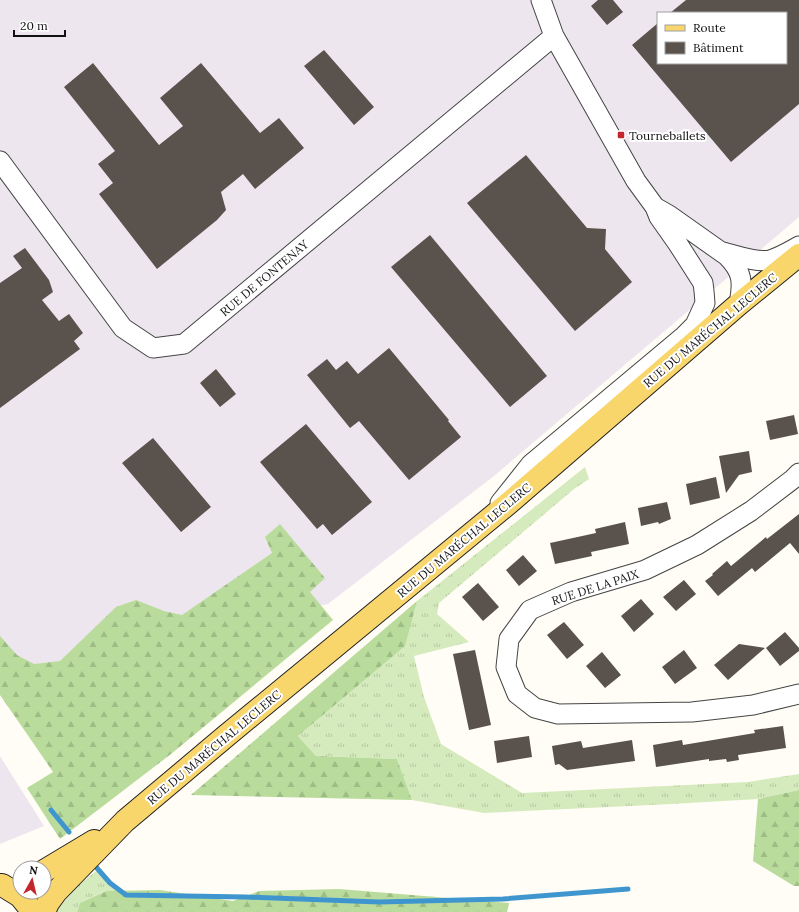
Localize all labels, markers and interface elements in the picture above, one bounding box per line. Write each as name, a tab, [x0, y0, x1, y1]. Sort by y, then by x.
scale bar	[14, 12, 65, 38]
legend	[657, 12, 787, 64]
text: 20 m	[20, 18, 48, 33]
text: Route	[693, 20, 726, 35]
text: Bâtiment	[693, 40, 744, 55]
place label: Tourneballets	[629, 128, 706, 143]
marker: Tourneballets	[616, 130, 626, 140]
street label: RUE DE FONTENAY	[217, 236, 311, 319]
street label: RUE DU MARÉCHAL LECLERC	[640, 269, 780, 390]
street label: RUE DU MARÉCHAL LECLERC	[394, 479, 534, 600]
street label: RUE DE LA PAIX	[550, 566, 641, 608]
street label: RUE DU MARÉCHAL LECLERC	[144, 686, 284, 807]
north arrow	[12, 860, 52, 900]
text: N	[28, 863, 39, 878]

